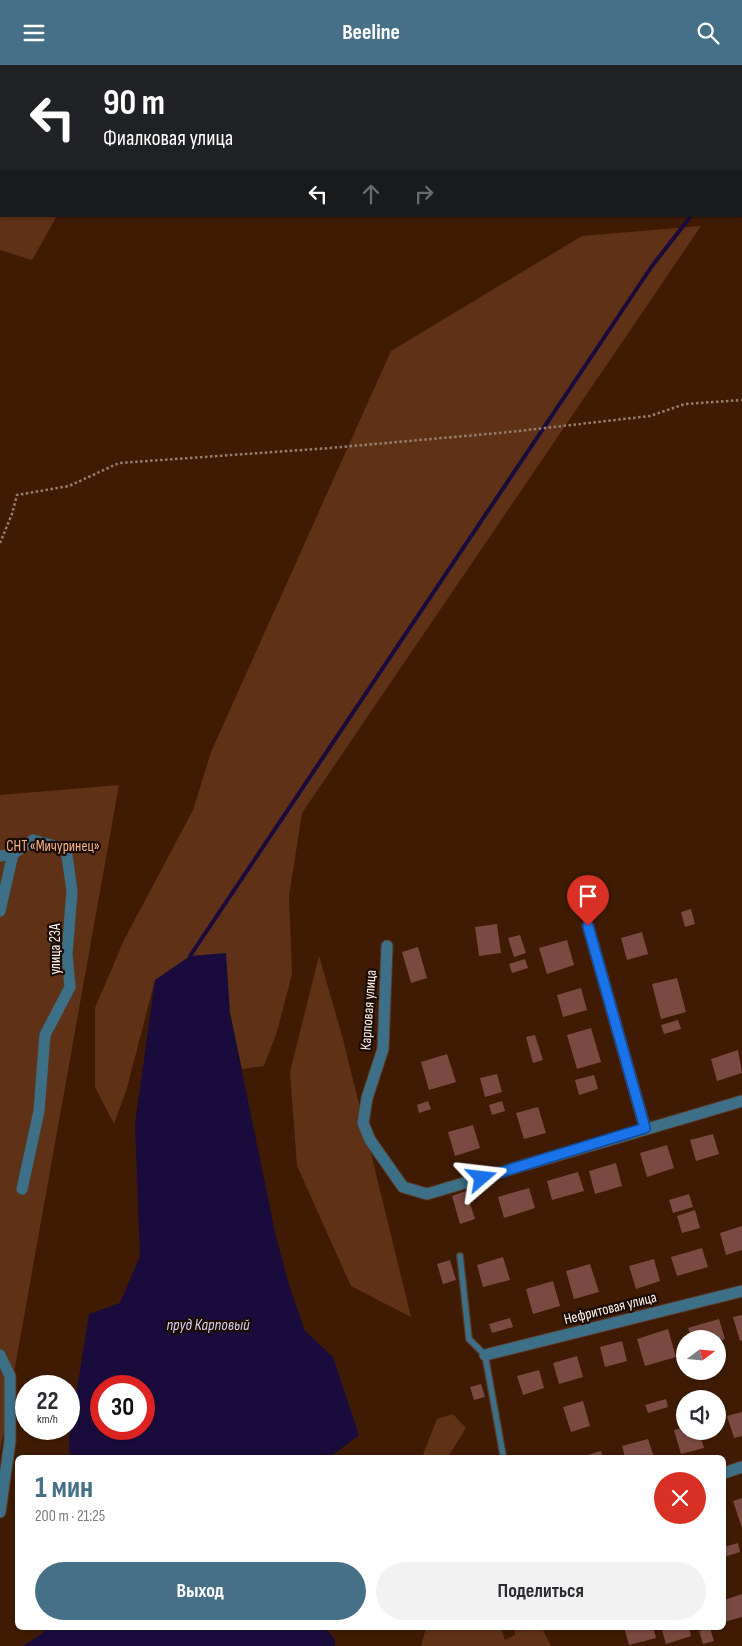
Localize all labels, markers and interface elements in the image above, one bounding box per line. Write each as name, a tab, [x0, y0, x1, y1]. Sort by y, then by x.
icon: menu	[20, 19, 48, 47]
text: Beeline	[342, 19, 400, 46]
icon: search	[694, 19, 722, 47]
text: 90 m	[103, 82, 165, 125]
icon: left	[20, 85, 85, 150]
text: Фиалковая улица	[103, 125, 233, 152]
icon: left	[304, 180, 332, 208]
icon: ahead	[357, 180, 385, 208]
icon: right	[410, 180, 438, 208]
park label: СНТ «Мичуринец»	[6, 837, 100, 856]
pin	[567, 875, 609, 926]
icon: arrive	[574, 882, 602, 910]
street label: улица 23А	[46, 923, 65, 975]
street label: Карповая улица	[356, 969, 381, 1051]
position arrow	[455, 1151, 507, 1203]
street label: Нефритовая улица	[562, 1288, 659, 1329]
water label: пруд Карповый	[166, 1316, 250, 1335]
north arrow	[676, 1330, 726, 1380]
map controls	[676, 1330, 726, 1440]
speed limit sign: 30	[90, 1375, 155, 1440]
text: 22	[37, 1386, 58, 1417]
button: sound	[676, 1390, 726, 1440]
text: km/h	[37, 1412, 58, 1427]
text: 1 мин	[35, 1470, 93, 1506]
button: close	[654, 1472, 706, 1524]
text: 200 m · 21:25	[35, 1507, 105, 1526]
button: Выход	[35, 1562, 366, 1620]
button: Поделиться	[376, 1562, 706, 1620]

